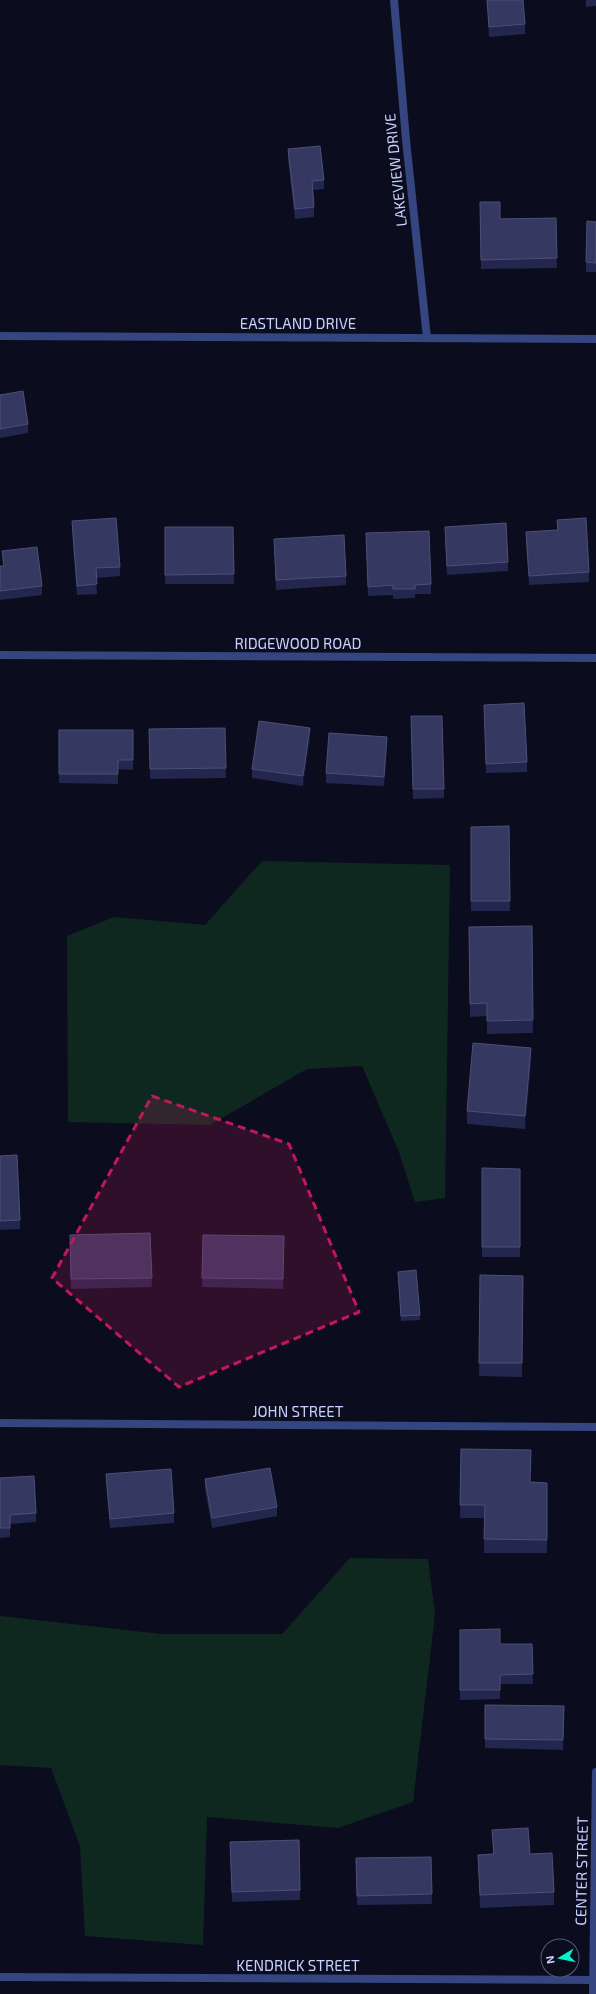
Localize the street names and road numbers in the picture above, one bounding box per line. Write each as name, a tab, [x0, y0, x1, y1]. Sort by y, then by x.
street label: LAKEVIEW DRIVE	[380, 113, 410, 227]
street label: EASTLAND DRIVE	[240, 314, 356, 332]
street label: RIDGEWOOD ROAD	[234, 634, 362, 652]
street label: JOHN STREET	[253, 1402, 344, 1420]
street label: CENTER STREET	[571, 1816, 591, 1926]
street label: KENDRICK STREET	[236, 1956, 360, 1974]

